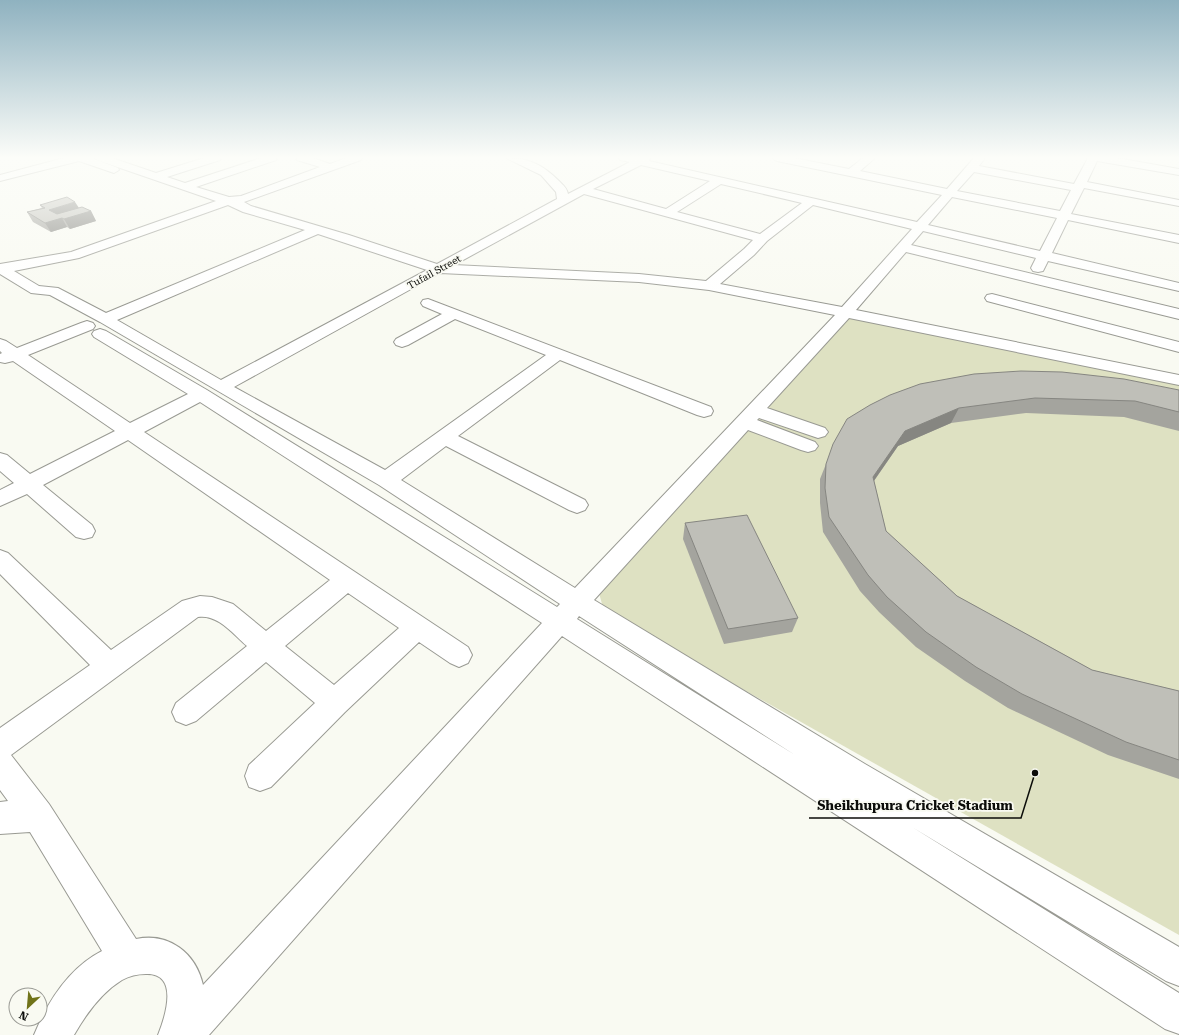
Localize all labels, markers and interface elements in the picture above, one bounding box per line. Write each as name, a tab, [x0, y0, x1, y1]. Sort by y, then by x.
street label: Tufail Street	[405, 253, 463, 291]
callout: Sheikhupura Cricket Stadium	[809, 793, 1021, 818]
text: Sheikhupura Cricket Stadium	[817, 798, 1013, 813]
north arrow	[8, 987, 48, 1027]
text: N	[17, 1008, 30, 1023]

